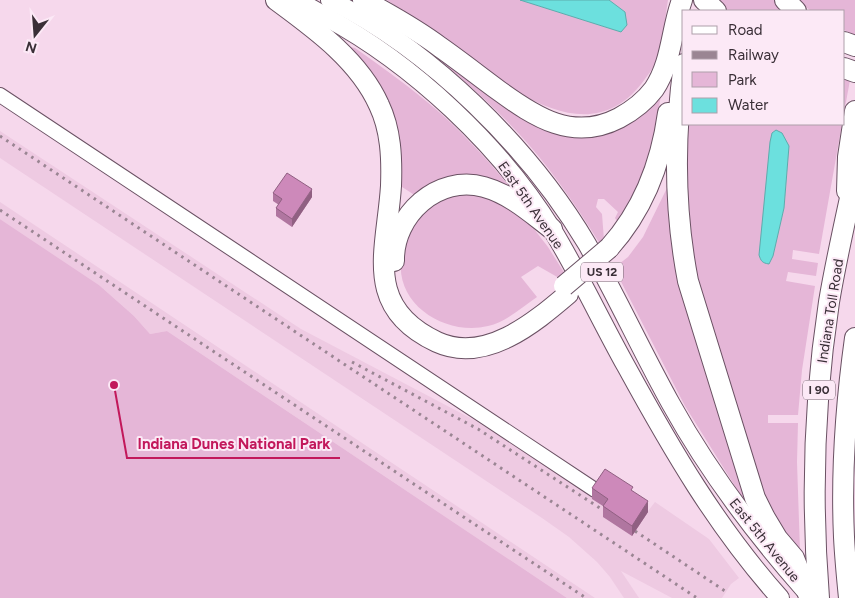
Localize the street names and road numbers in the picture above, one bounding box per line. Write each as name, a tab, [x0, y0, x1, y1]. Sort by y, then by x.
street label: East 5th Avenue	[494, 158, 567, 252]
street label: Indiana Toll Road	[814, 258, 847, 364]
road number: US 12	[581, 262, 623, 282]
road number: I 90	[803, 380, 835, 400]
street label: East 5th Avenue	[726, 495, 804, 586]

